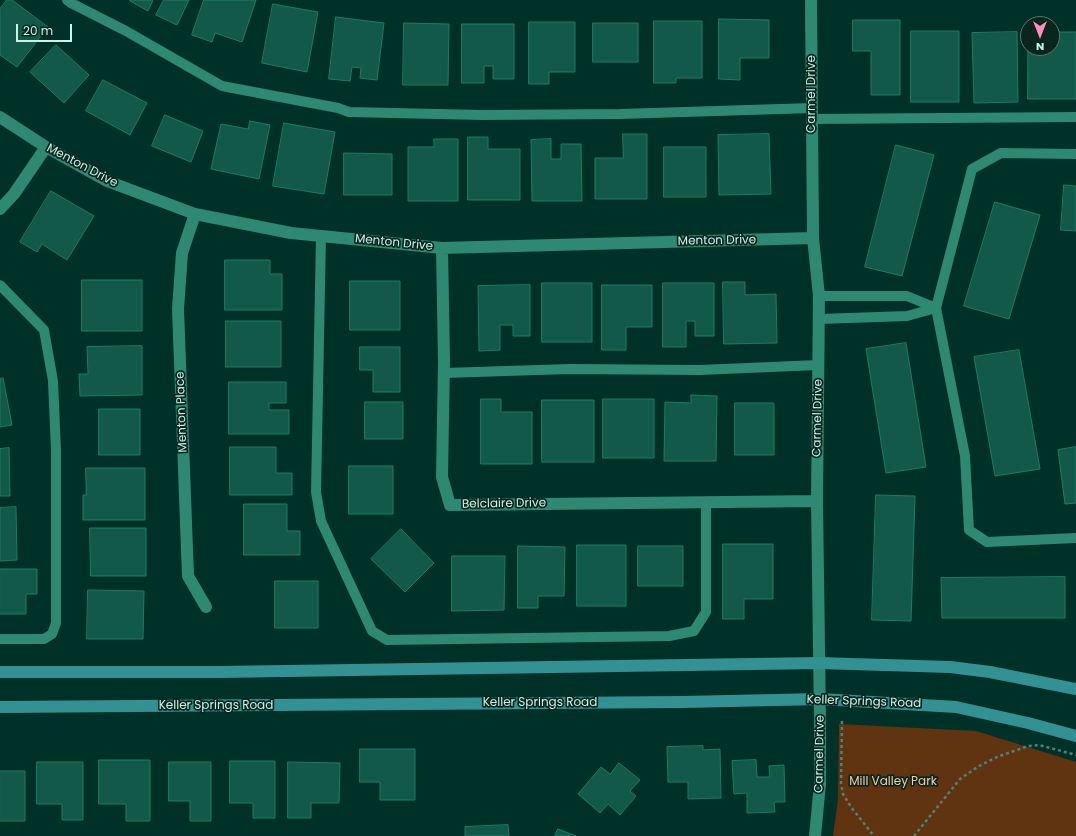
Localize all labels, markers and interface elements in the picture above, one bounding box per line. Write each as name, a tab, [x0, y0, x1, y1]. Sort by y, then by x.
scale bar	[18, 16, 74, 42]
north arrow	[1020, 16, 1060, 56]
text: 20 m	[23, 22, 53, 39]
text: N	[1036, 39, 1044, 55]
street label: Carmel Drive	[805, 55, 819, 133]
street label: Menton Drive	[44, 141, 120, 191]
street label: Menton Drive	[354, 232, 434, 254]
street label: Menton Drive	[678, 233, 756, 249]
street label: Menton Place	[173, 371, 191, 453]
street label: Carmel Drive	[810, 379, 826, 457]
street label: Belclaire Drive	[462, 496, 546, 512]
street label: Keller Springs Road	[806, 693, 922, 711]
street label: Keller Springs Road	[483, 696, 597, 710]
street label: Keller Springs Road	[159, 699, 273, 713]
street label: Carmel Drive	[812, 715, 828, 793]
park label: Mill Valley Park	[849, 775, 937, 789]

